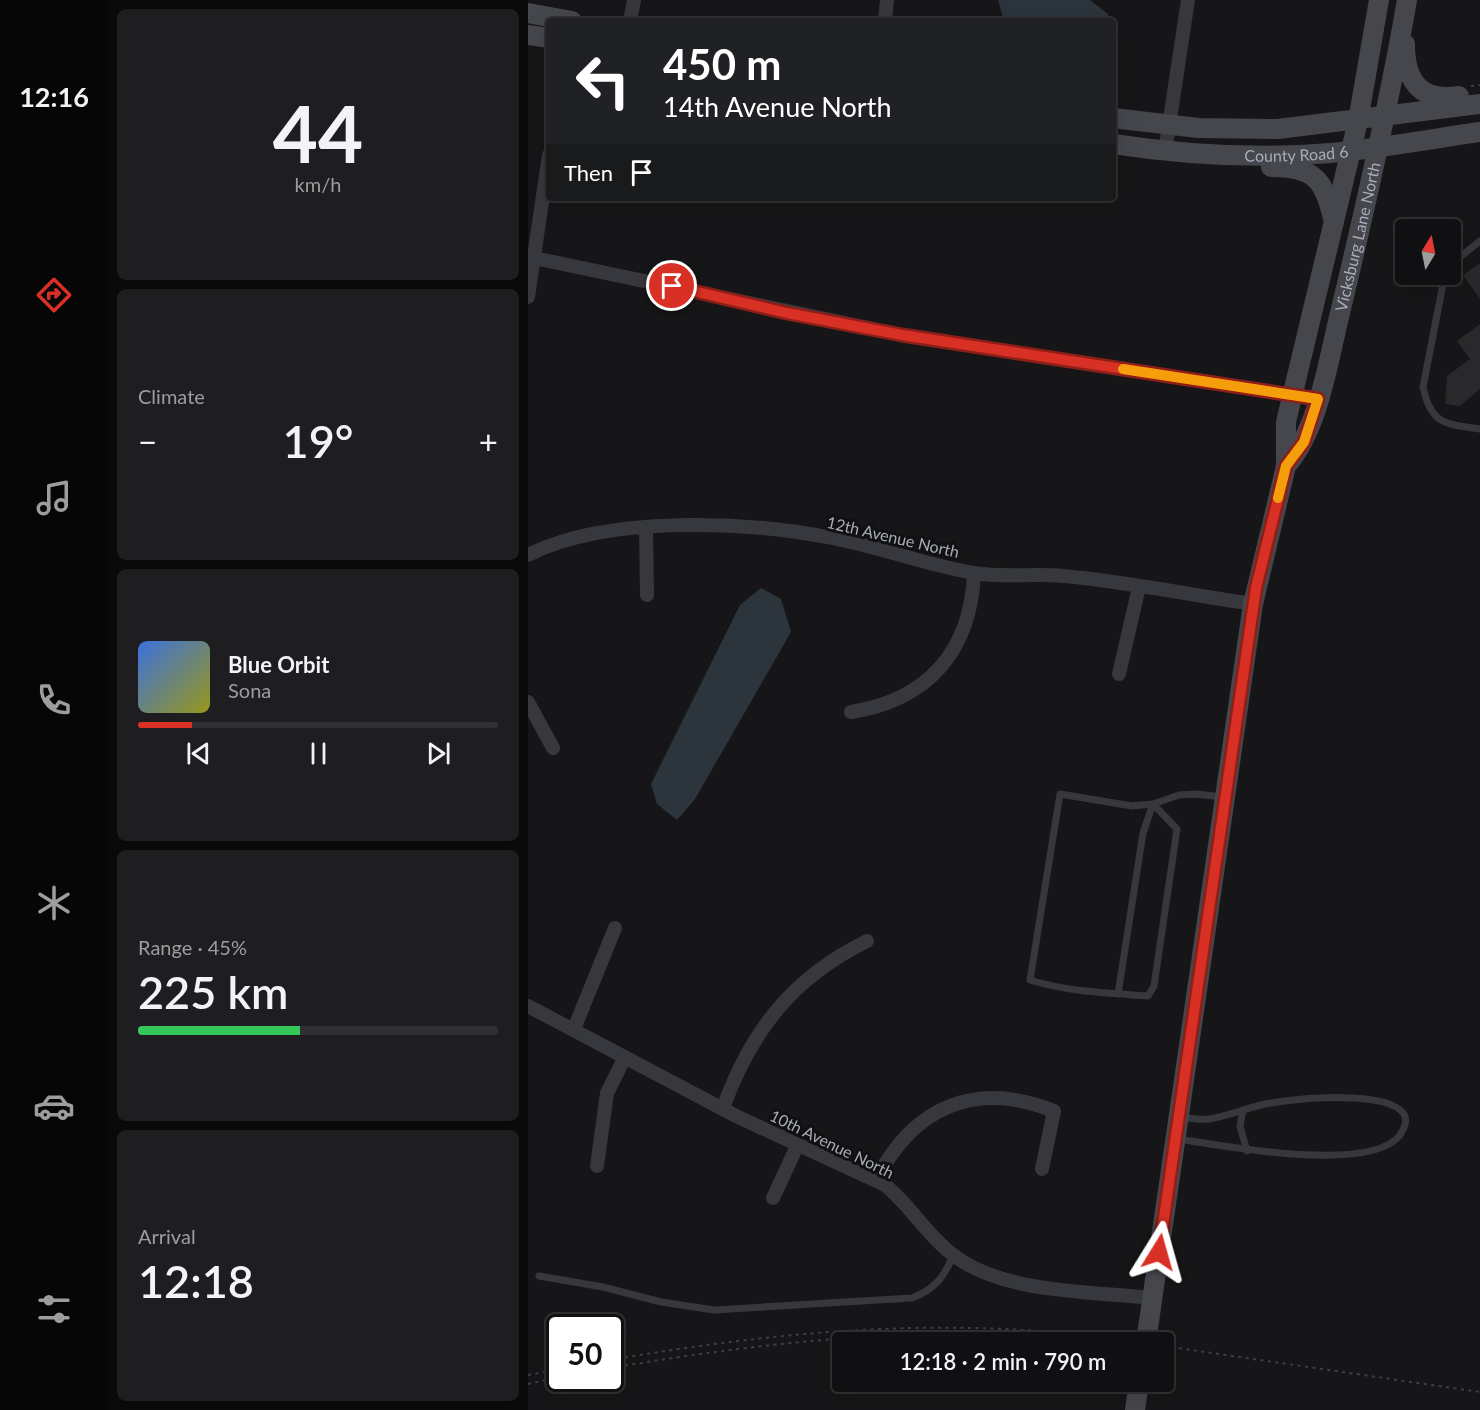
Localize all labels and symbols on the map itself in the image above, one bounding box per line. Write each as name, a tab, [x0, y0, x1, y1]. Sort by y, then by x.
street label: County Road 6	[1244, 141, 1349, 165]
street label: Vicksburg Lane North	[1331, 160, 1384, 313]
north arrow	[1395, 219, 1461, 285]
pin	[646, 260, 697, 311]
street label: 12th Avenue North	[825, 512, 961, 561]
street label: 10th Avenue North	[767, 1105, 897, 1182]
position arrow	[1127, 1220, 1191, 1284]
speed limit sign: 50	[546, 1314, 624, 1392]

